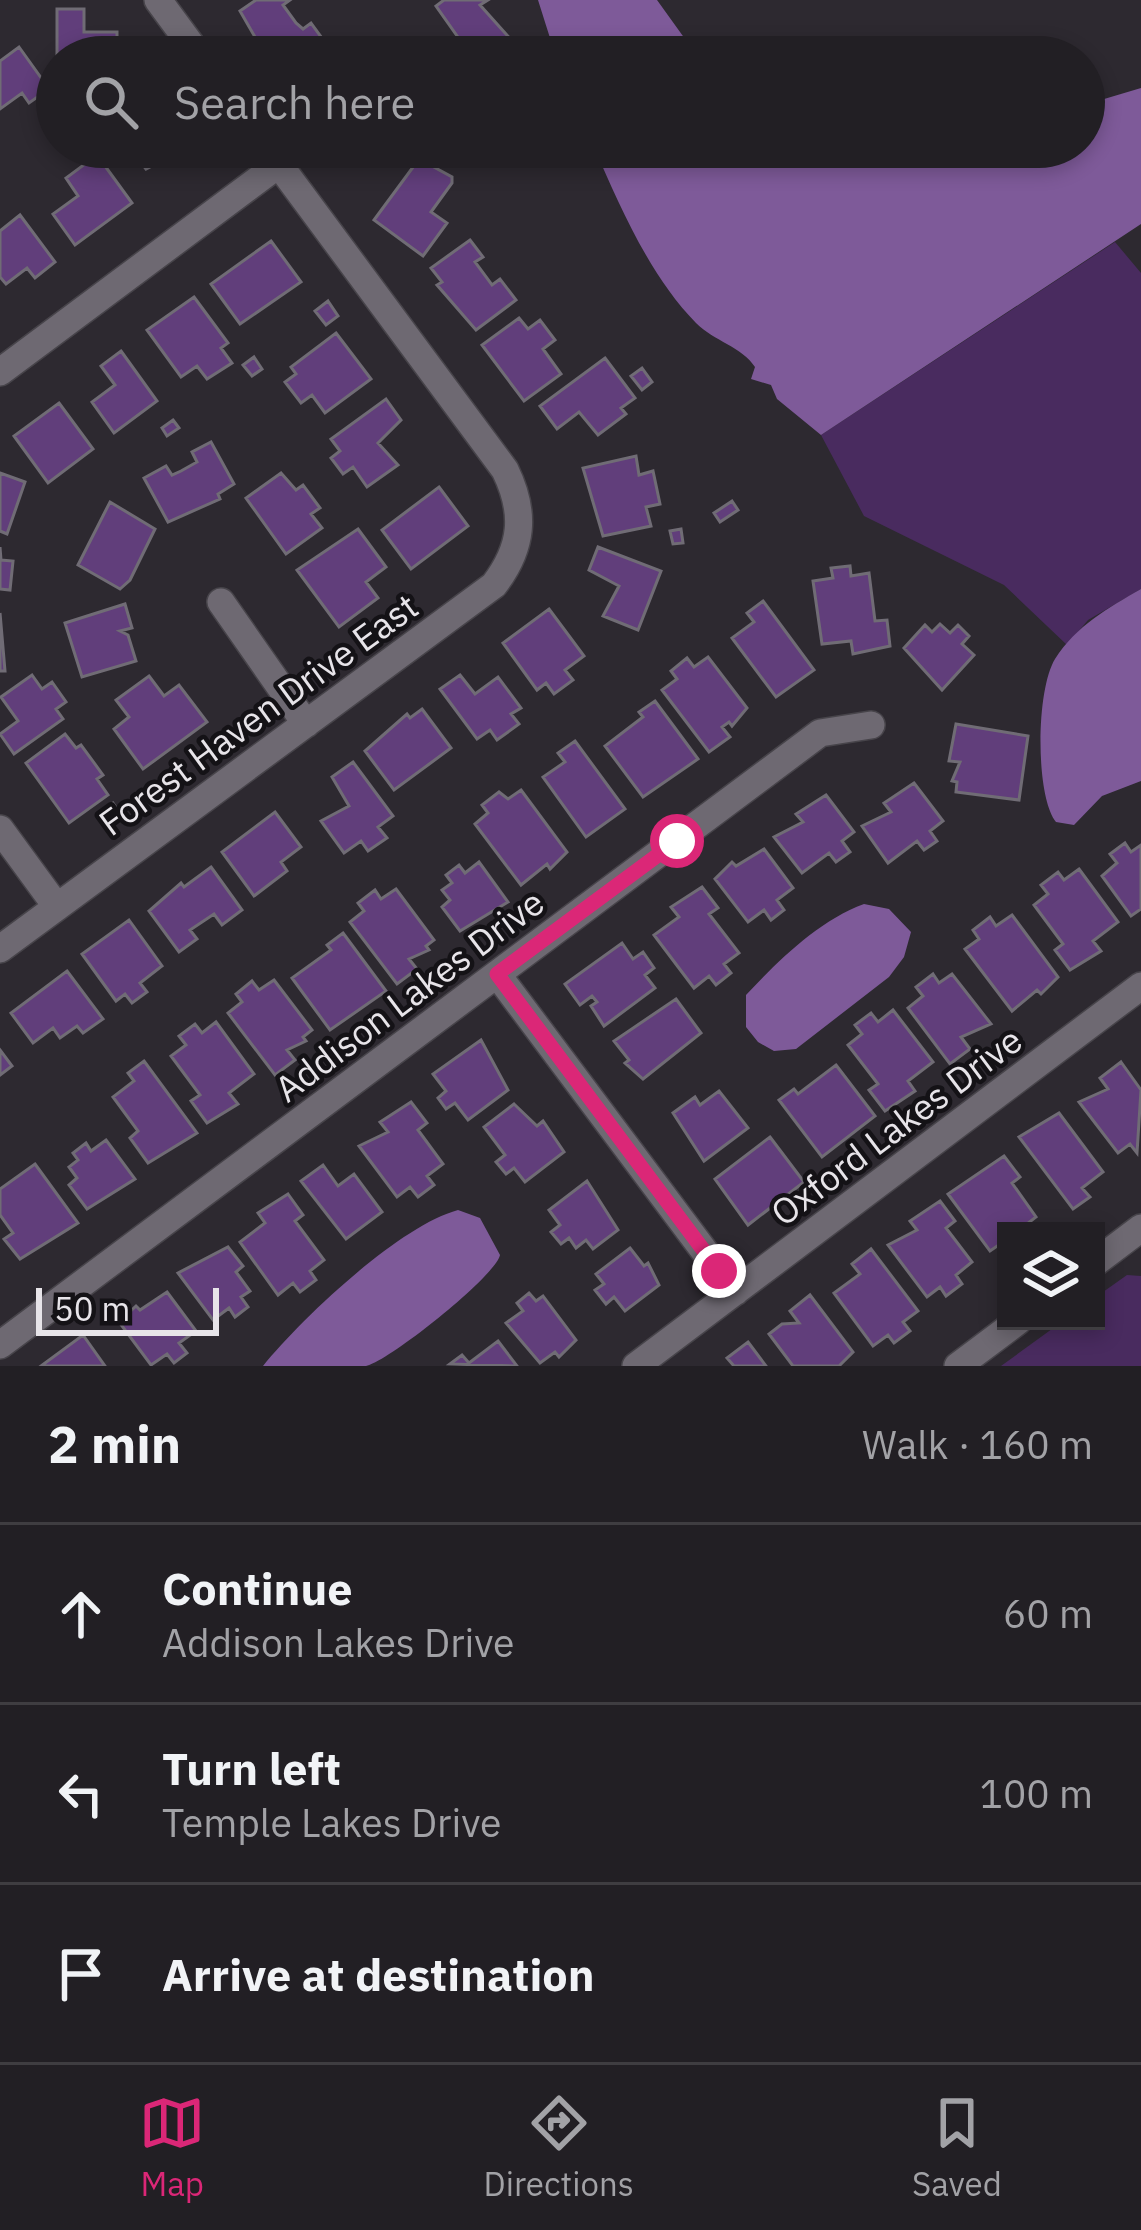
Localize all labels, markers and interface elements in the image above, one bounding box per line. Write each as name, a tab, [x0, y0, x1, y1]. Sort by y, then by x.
search box	[36, 36, 1105, 168]
icon: search	[78, 69, 144, 135]
text: Search here	[174, 73, 415, 131]
street label: Forest Haven Drive East	[89, 582, 427, 846]
route start	[650, 814, 704, 868]
street label: Addison Lakes Drive	[265, 878, 553, 1112]
street label: Oxford Lakes Drive	[761, 1016, 1031, 1236]
map controls	[997, 1222, 1105, 1330]
button: layers	[997, 1222, 1105, 1330]
route end	[692, 1244, 746, 1298]
scale bar	[36, 1282, 219, 1335]
text: 50 m	[54, 1287, 130, 1330]
text: 2 min	[48, 1411, 181, 1477]
text: Walk · 160 m	[862, 1419, 1093, 1470]
text: Continue	[162, 1559, 353, 1617]
icon: ahead	[48, 1581, 114, 1647]
text: 60 m	[1003, 1588, 1093, 1639]
text: Addison Lakes Drive	[162, 1617, 515, 1668]
text: Turn left	[162, 1739, 341, 1797]
icon: left	[48, 1761, 114, 1827]
text: 100 m	[980, 1768, 1093, 1819]
text: Temple Lakes Drive	[162, 1797, 501, 1848]
icon: arrive	[48, 1941, 114, 2007]
text: Arrive at destination	[162, 1945, 595, 2003]
tab: Map	[139, 2090, 205, 2205]
tab: Directions	[484, 2090, 634, 2205]
tab: Saved	[912, 2090, 1002, 2205]

